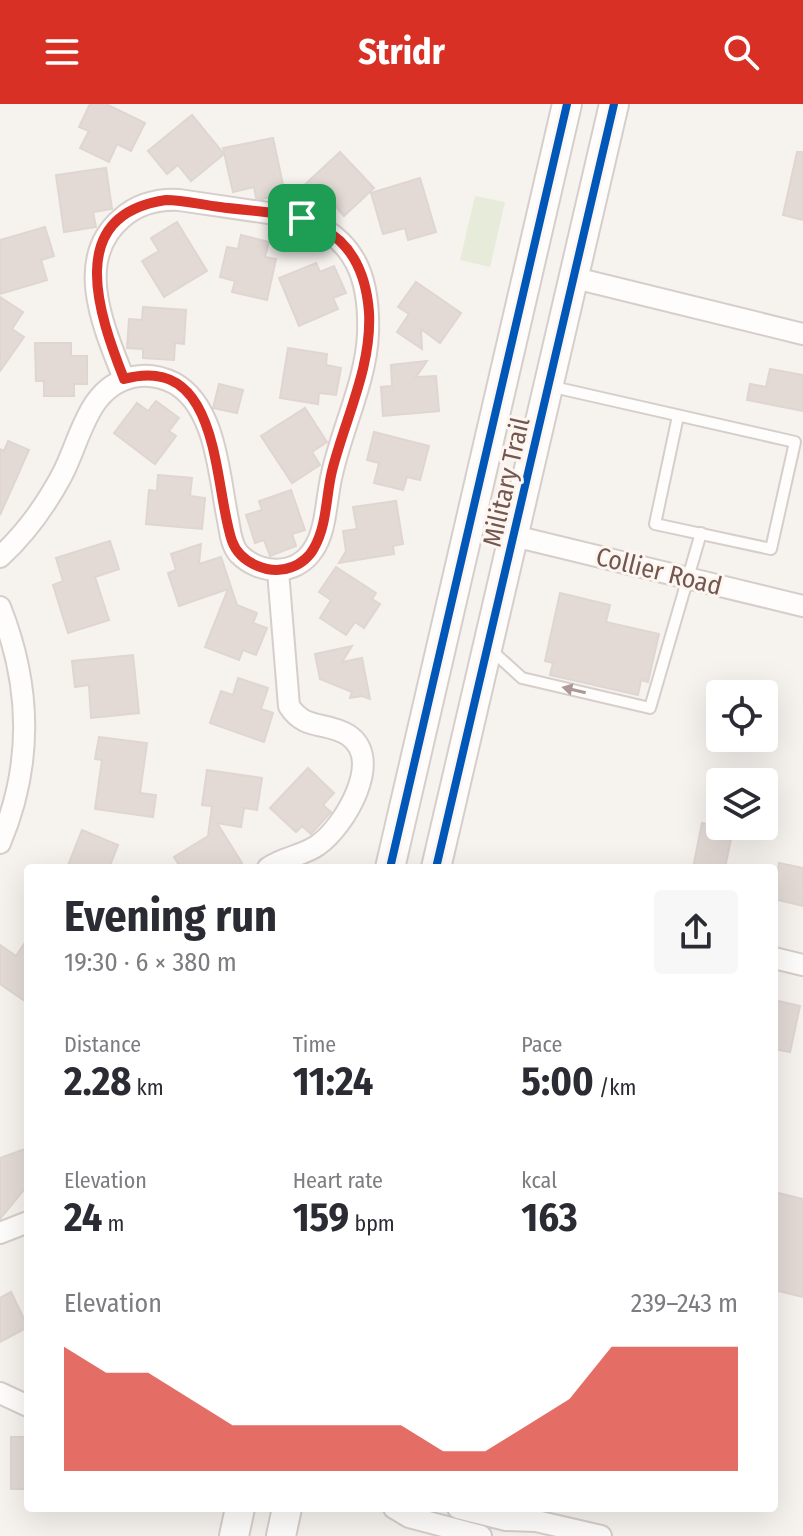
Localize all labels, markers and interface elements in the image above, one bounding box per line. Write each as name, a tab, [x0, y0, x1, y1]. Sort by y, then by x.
icon: menu	[40, 30, 84, 74]
text: Stridr	[358, 30, 445, 74]
icon: search	[719, 30, 763, 74]
pin	[268, 184, 336, 252]
icon: arrive	[280, 196, 324, 240]
street label: Military Trail	[477, 414, 536, 550]
street label: Collier Road	[593, 541, 725, 602]
map controls	[706, 680, 778, 840]
button: locate	[706, 680, 778, 752]
one-way arrow	[562, 684, 587, 696]
button: layers	[706, 768, 778, 840]
text: Evening run	[64, 890, 277, 943]
button: share	[654, 890, 738, 974]
text: 19:30 · 6 × 380 m	[64, 947, 237, 978]
text: Distance	[64, 1031, 141, 1058]
text: Time	[293, 1031, 336, 1058]
text: Pace	[521, 1031, 562, 1058]
text: 2.28	[64, 1058, 131, 1106]
text: 11:24	[293, 1058, 373, 1106]
text: 5:00	[521, 1058, 594, 1106]
text: km	[131, 1074, 164, 1101]
text: /km	[594, 1074, 636, 1101]
text: Elevation	[64, 1167, 147, 1194]
text: Heart rate	[293, 1167, 383, 1194]
text: kcal	[521, 1167, 557, 1194]
text: 24	[64, 1194, 102, 1242]
text: 159	[293, 1194, 349, 1242]
text: 163	[521, 1194, 578, 1242]
text: m	[102, 1210, 124, 1237]
text: bpm	[349, 1210, 395, 1237]
text: Elevation	[64, 1288, 162, 1319]
text: 239–243 m	[631, 1288, 738, 1319]

